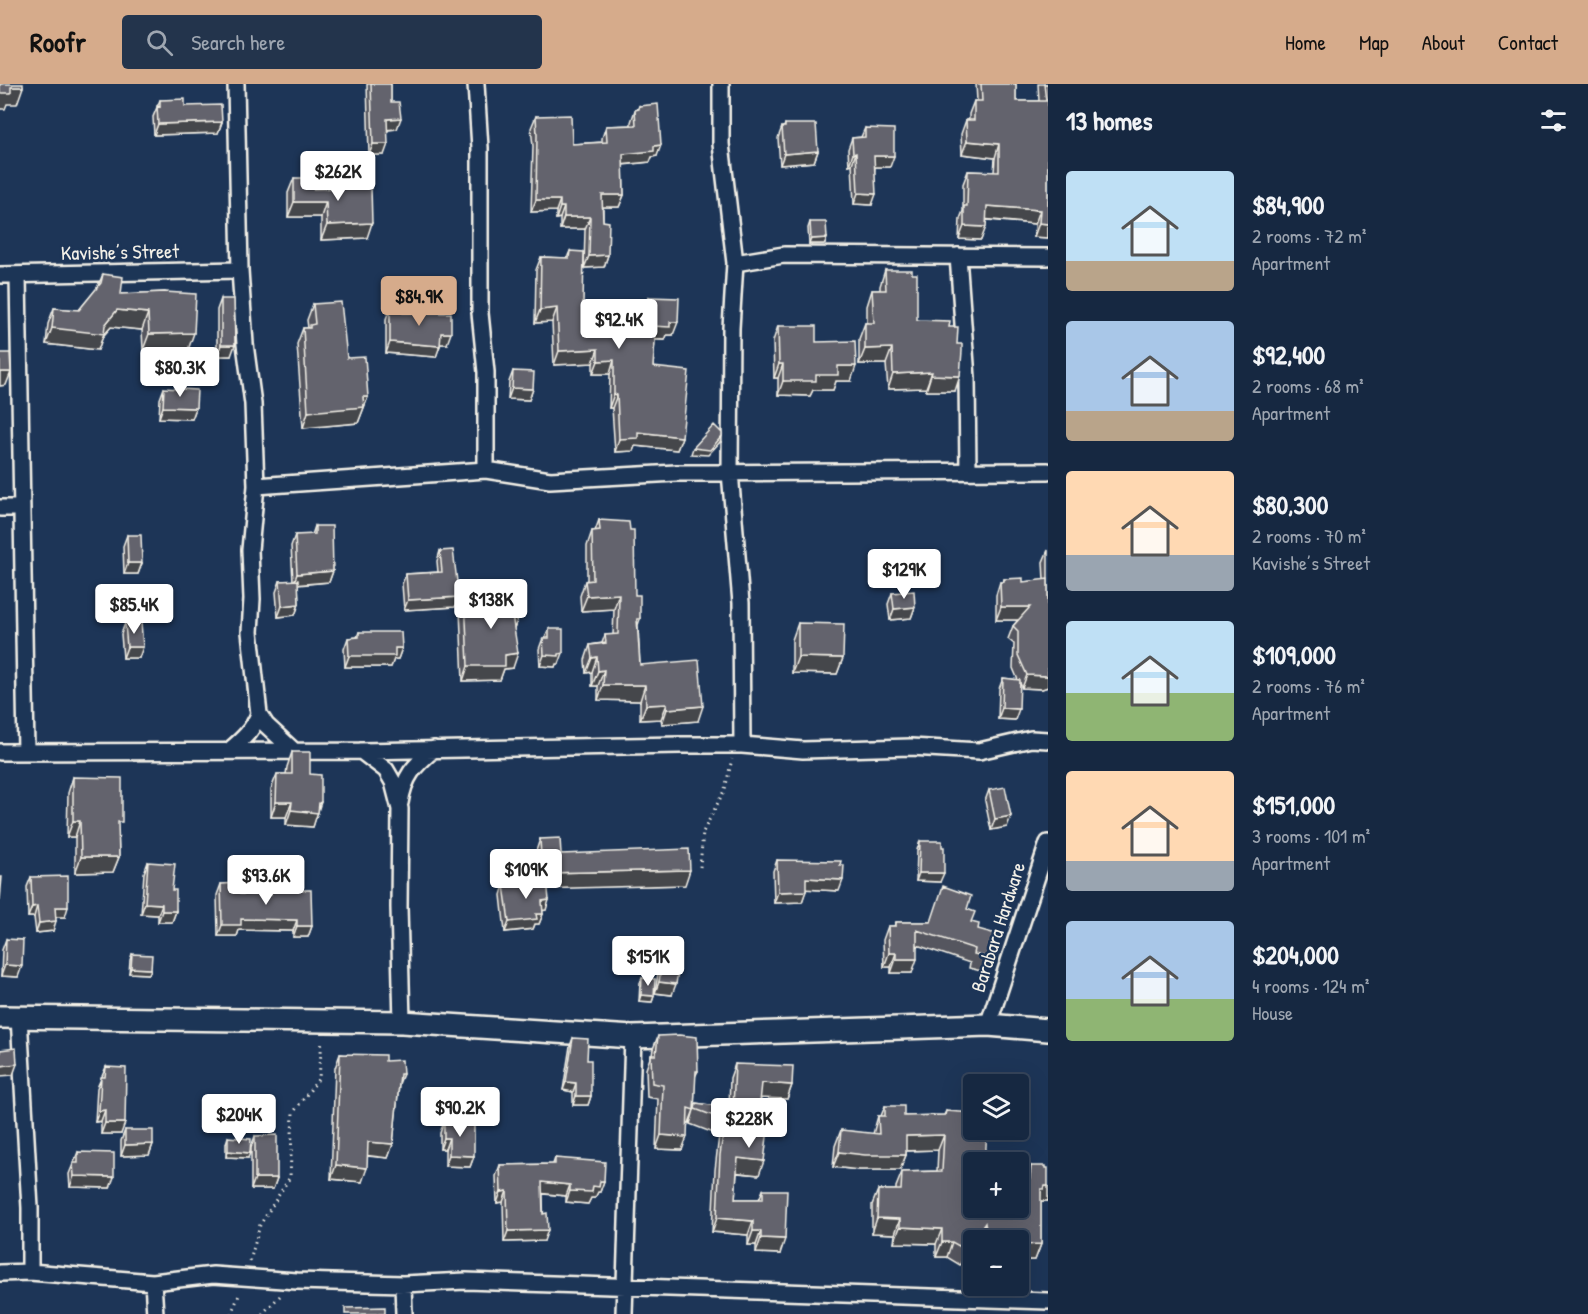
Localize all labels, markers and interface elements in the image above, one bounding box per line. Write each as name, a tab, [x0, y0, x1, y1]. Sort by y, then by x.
search box	[122, 15, 542, 69]
text: Roofr	[30, 23, 86, 61]
icon: search	[143, 26, 176, 59]
text: Search here	[191, 27, 285, 57]
text: Home	[1285, 28, 1326, 57]
text: Map	[1359, 28, 1389, 57]
text: About	[1422, 28, 1465, 57]
text: Contact	[1498, 28, 1558, 57]
text: 13 homes	[1066, 103, 1153, 138]
icon: filters	[1537, 104, 1570, 137]
pin: $262K	[296, 151, 380, 202]
text: $262K	[314, 157, 362, 184]
text: $84,900	[1252, 187, 1324, 222]
icon: home	[1114, 195, 1186, 267]
text: 2 rooms · 72 m²	[1252, 222, 1366, 249]
street label: Kavishe’s Street	[61, 237, 180, 266]
text: Apartment	[1252, 249, 1330, 276]
pin: $84.9K	[370, 276, 468, 327]
text: $84.9K	[395, 282, 443, 309]
pin: $92.4K	[570, 299, 668, 350]
text: $92.4K	[594, 305, 644, 332]
text: $92,400	[1252, 337, 1325, 372]
icon: home	[1114, 345, 1186, 417]
pin: $80.3K	[131, 347, 229, 398]
text: $80.3K	[154, 353, 206, 380]
text: 2 rooms · 68 m²	[1252, 372, 1364, 399]
text: Apartment	[1252, 399, 1330, 426]
text: $80,300	[1252, 487, 1328, 522]
icon: home	[1114, 495, 1186, 567]
text: 2 rooms · 70 m²	[1252, 522, 1366, 549]
pin: $129K	[862, 549, 946, 600]
text: Kavishe’s Street	[1252, 549, 1370, 576]
text: $129K	[882, 555, 926, 582]
pin: $138K	[449, 579, 533, 630]
pin: $85.4K	[85, 584, 183, 635]
text: $138K	[468, 585, 514, 612]
text: $85.4K	[109, 590, 159, 617]
text: $109,000	[1252, 637, 1336, 672]
icon: home	[1114, 645, 1186, 717]
text: 2 rooms · 76 m²	[1252, 672, 1365, 699]
text: Apartment	[1252, 699, 1330, 726]
text: $151,000	[1252, 787, 1335, 822]
icon: home	[1114, 795, 1186, 867]
text: 3 rooms · 101 m²	[1252, 822, 1370, 849]
pin: $109K	[484, 849, 568, 900]
text: Apartment	[1252, 849, 1330, 876]
pin: $93.6K	[217, 855, 315, 906]
text: $109K	[504, 855, 548, 882]
street label: Barabara Hardware	[964, 858, 1031, 995]
text: $93.6K	[241, 861, 291, 888]
pin: $151K	[606, 936, 690, 987]
text: $204,000	[1252, 937, 1339, 972]
text: $151K	[626, 942, 670, 969]
icon: home	[1114, 945, 1186, 1017]
text: 4 rooms · 124 m²	[1252, 972, 1369, 999]
text: House	[1252, 999, 1293, 1026]
map controls	[963, 1074, 1029, 1296]
button: layers	[963, 1074, 1029, 1140]
pin: $90.2K	[411, 1087, 509, 1138]
text: $90.2K	[435, 1093, 485, 1120]
pin: $204K	[197, 1094, 281, 1145]
pin: $228K	[707, 1098, 791, 1149]
text: $204K	[216, 1100, 262, 1127]
text: $228K	[725, 1104, 773, 1131]
button: +	[963, 1152, 1029, 1218]
button: −	[963, 1230, 1029, 1296]

